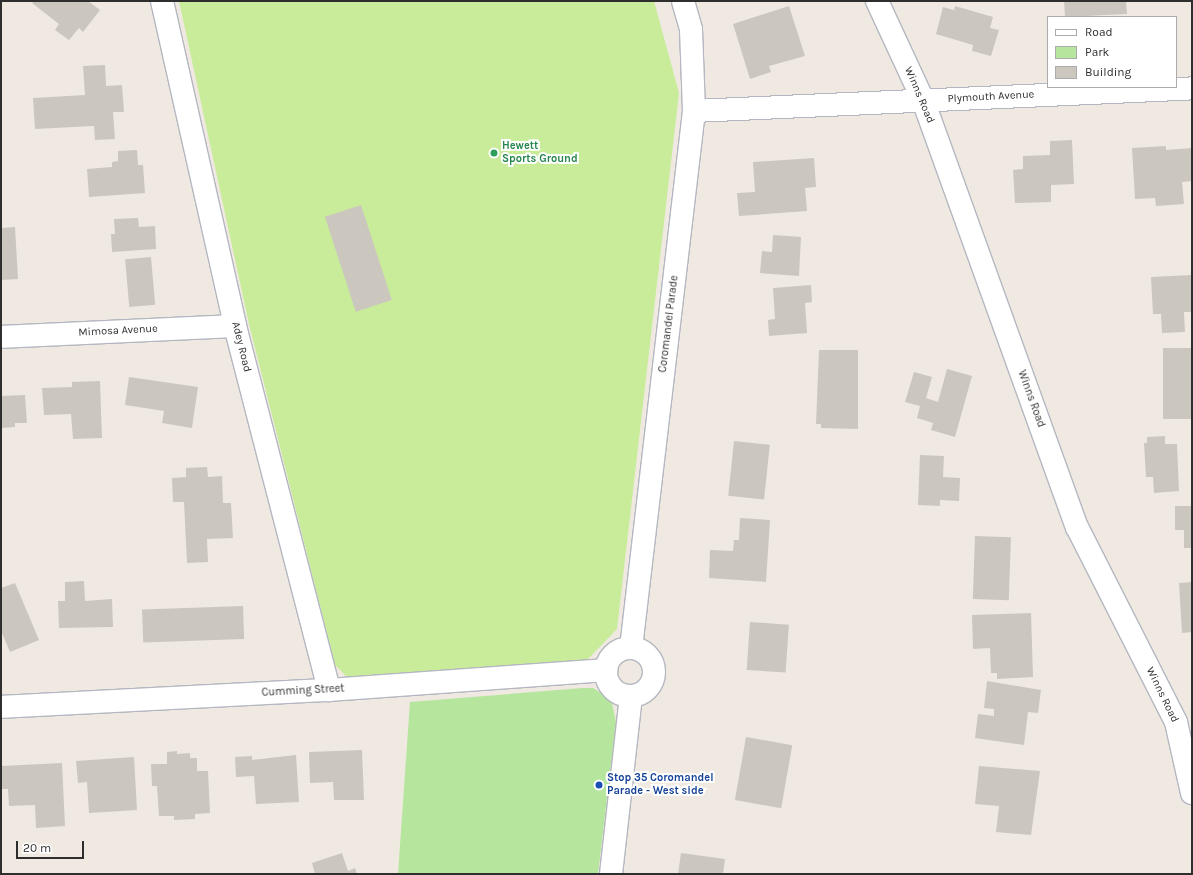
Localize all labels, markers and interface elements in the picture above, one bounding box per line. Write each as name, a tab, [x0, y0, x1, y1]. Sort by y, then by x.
legend	[1047, 16, 1177, 88]
text: Road	[1085, 25, 1113, 39]
text: Park	[1085, 45, 1109, 59]
street label: Winns Road	[901, 65, 937, 125]
text: Building	[1085, 65, 1131, 79]
street label: Plymouth Avenue	[947, 88, 1035, 106]
place label: Hewett Sports Ground	[502, 140, 578, 166]
marker: Hewett Sports Ground	[489, 148, 499, 158]
street label: Coromandel Parade	[656, 275, 682, 373]
street label: Adey Road	[228, 320, 254, 374]
street label: Mimosa Avenue	[78, 322, 158, 340]
street label: Winns Road	[1015, 369, 1047, 429]
street label: Winns Road	[1143, 665, 1181, 725]
street label: Cumming Street	[261, 682, 345, 700]
place label: Stop 35 Coromandel Parade - West side	[607, 772, 713, 798]
marker: Stop 35 Coromandel Parade - West side	[594, 780, 604, 790]
scale bar	[18, 833, 86, 859]
text: 20 m	[23, 841, 51, 855]

